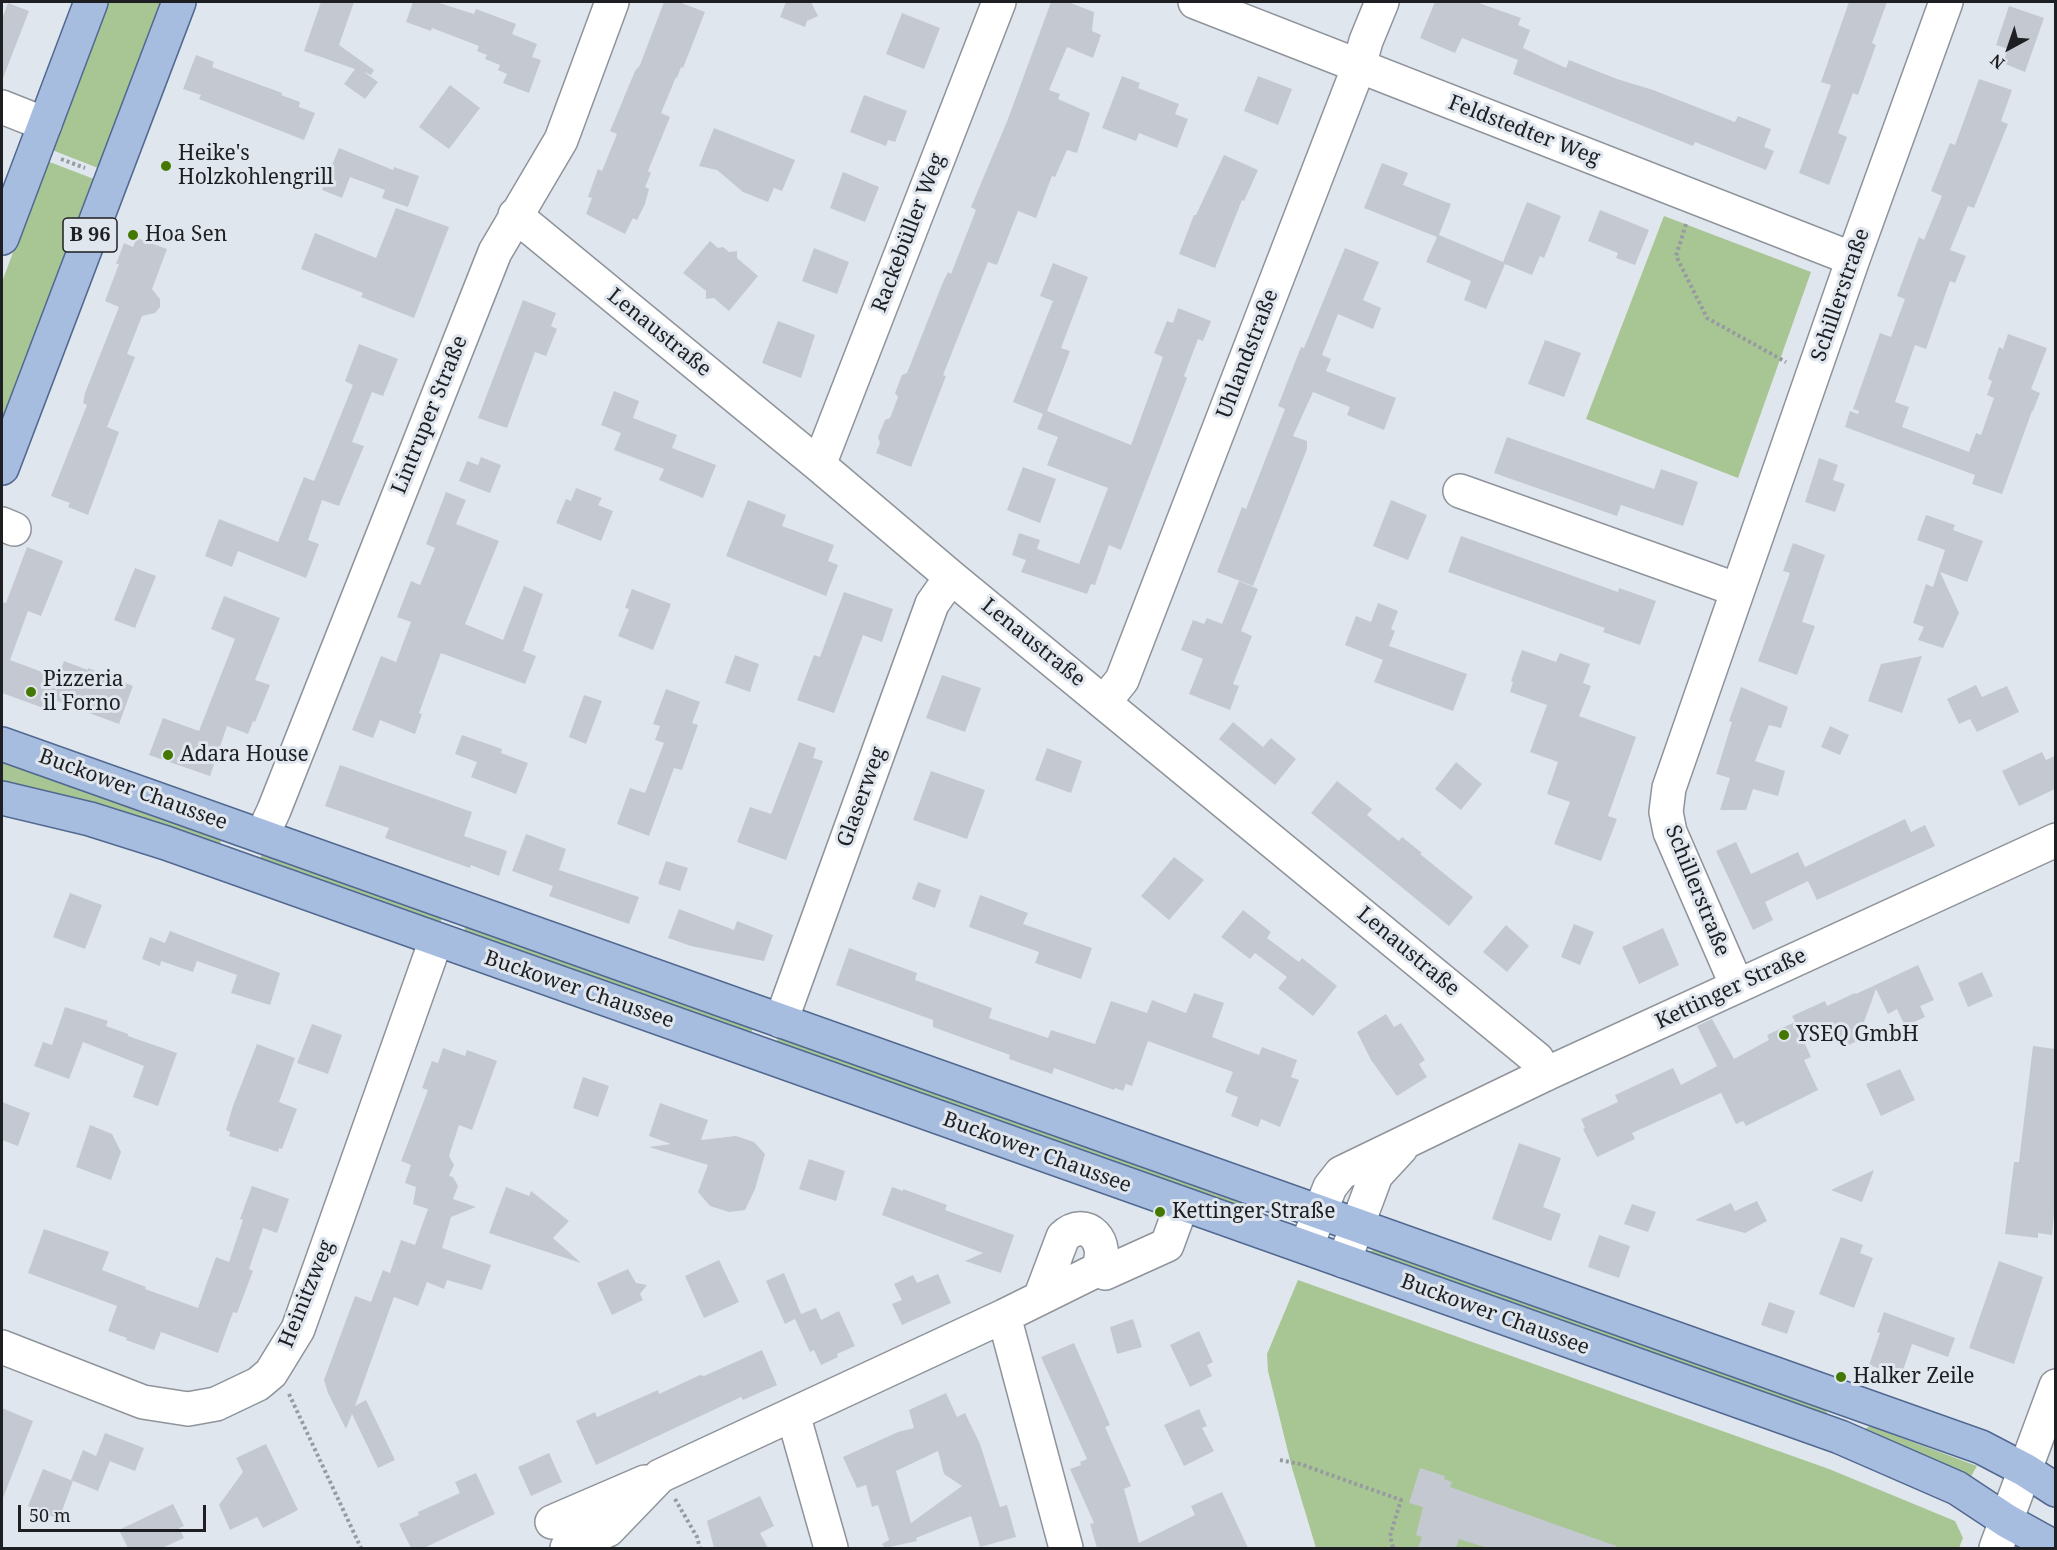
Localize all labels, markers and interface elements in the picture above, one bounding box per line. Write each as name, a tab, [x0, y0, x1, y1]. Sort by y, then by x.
north arrow	[1979, 18, 2039, 78]
text: N	[1986, 49, 2009, 74]
street label: Feldstedter Weg	[1445, 90, 1603, 172]
place label: Heike's Holzkohlengrill	[178, 141, 334, 191]
street label: Rackebüller Weg	[867, 150, 951, 316]
marker: Heike's Holzkohlengrill	[159, 159, 173, 173]
road number: B 96	[63, 218, 117, 252]
place label: Hoa Sen	[145, 222, 227, 248]
street label: Schillerstraße	[1806, 225, 1876, 365]
marker: Hoa Sen	[126, 228, 140, 242]
street label: Lenaustraße	[602, 284, 716, 382]
street label: Uhlandstraße	[1212, 286, 1284, 422]
street label: Lintruper Straße	[387, 332, 473, 498]
street label: Lenaustraße	[976, 594, 1090, 692]
place label: Pizzeria il Forno	[43, 667, 124, 717]
marker: Pizzeria il Forno	[24, 685, 38, 699]
place label: Adara House	[180, 742, 309, 768]
street label: Buckower Chaussee	[35, 744, 231, 836]
street label: Glaserweg	[832, 744, 892, 850]
marker: Adara House	[161, 748, 175, 762]
street label: Schillerstraße	[1659, 822, 1735, 960]
street label: Lenaustraße	[1352, 902, 1464, 1002]
street label: Kettinger Straße	[1652, 943, 1810, 1035]
street label: Buckower Chaussee	[481, 946, 677, 1034]
place label: YSEQ GmbH	[1796, 1022, 1919, 1048]
marker: YSEQ GmbH	[1777, 1028, 1791, 1042]
street label: Buckower Chaussee	[939, 1107, 1135, 1199]
place label: Kettinger Straße	[1172, 1199, 1335, 1225]
marker: Kettinger Straße	[1153, 1205, 1167, 1219]
street label: Heinitzweg	[274, 1237, 340, 1351]
street label: Buckower Chaussee	[1397, 1269, 1593, 1361]
place label: Halker Zeile	[1853, 1364, 1975, 1390]
marker: Halker Zeile	[1834, 1370, 1848, 1384]
scale bar	[21, 1493, 208, 1531]
text: 50 m	[29, 1503, 71, 1527]

